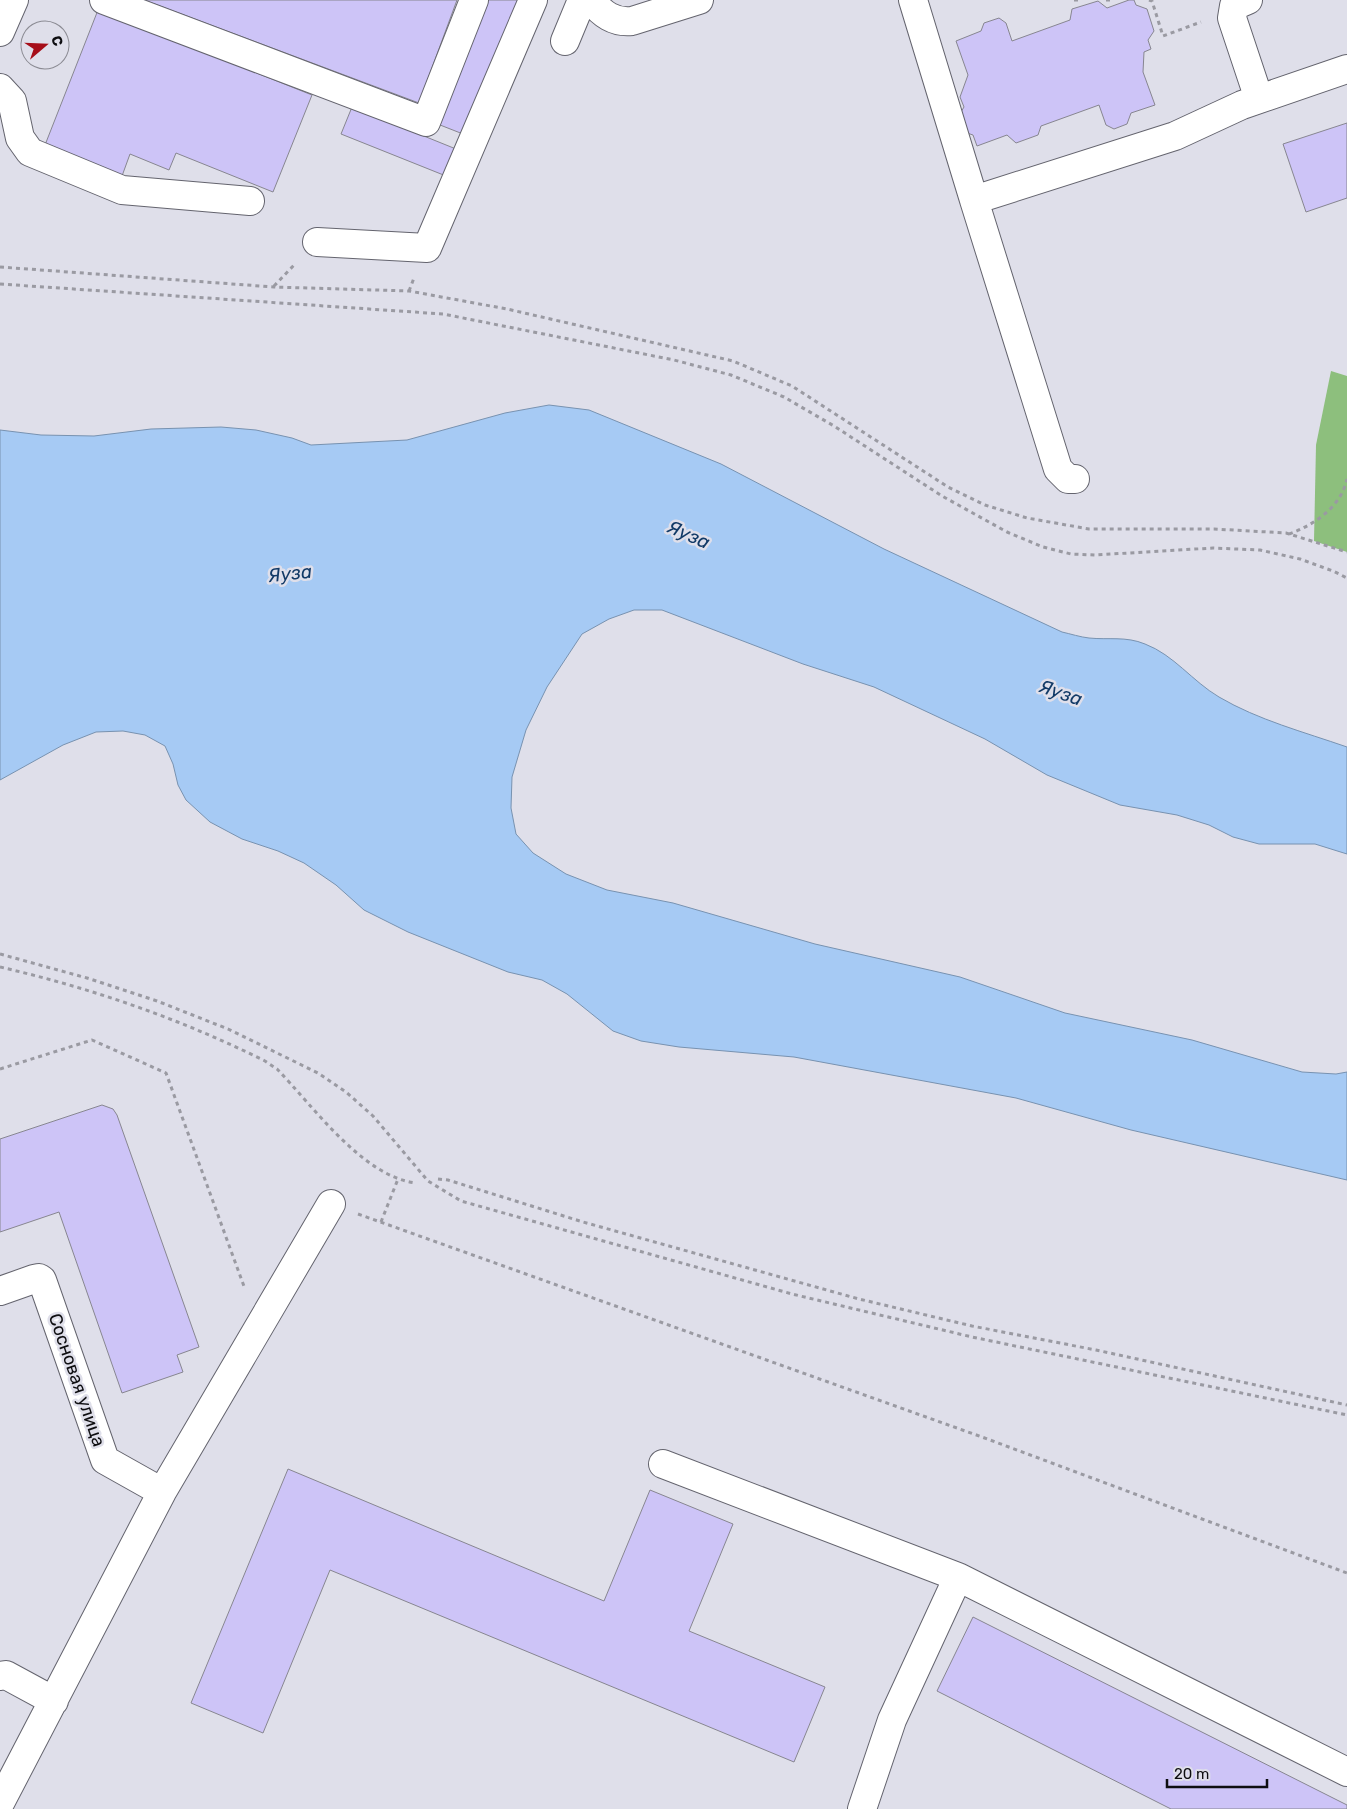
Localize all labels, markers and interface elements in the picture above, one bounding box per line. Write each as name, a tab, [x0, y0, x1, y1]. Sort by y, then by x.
north arrow	[20, 20, 70, 70]
text: С	[47, 34, 67, 49]
water label: Яуза	[664, 515, 714, 554]
water label: Яуза	[267, 560, 313, 587]
water label: Яуза	[1036, 674, 1085, 711]
street label: Сосновая улица	[44, 1310, 110, 1450]
scale bar	[1167, 1756, 1267, 1788]
text: 20 m	[1174, 1765, 1209, 1783]

